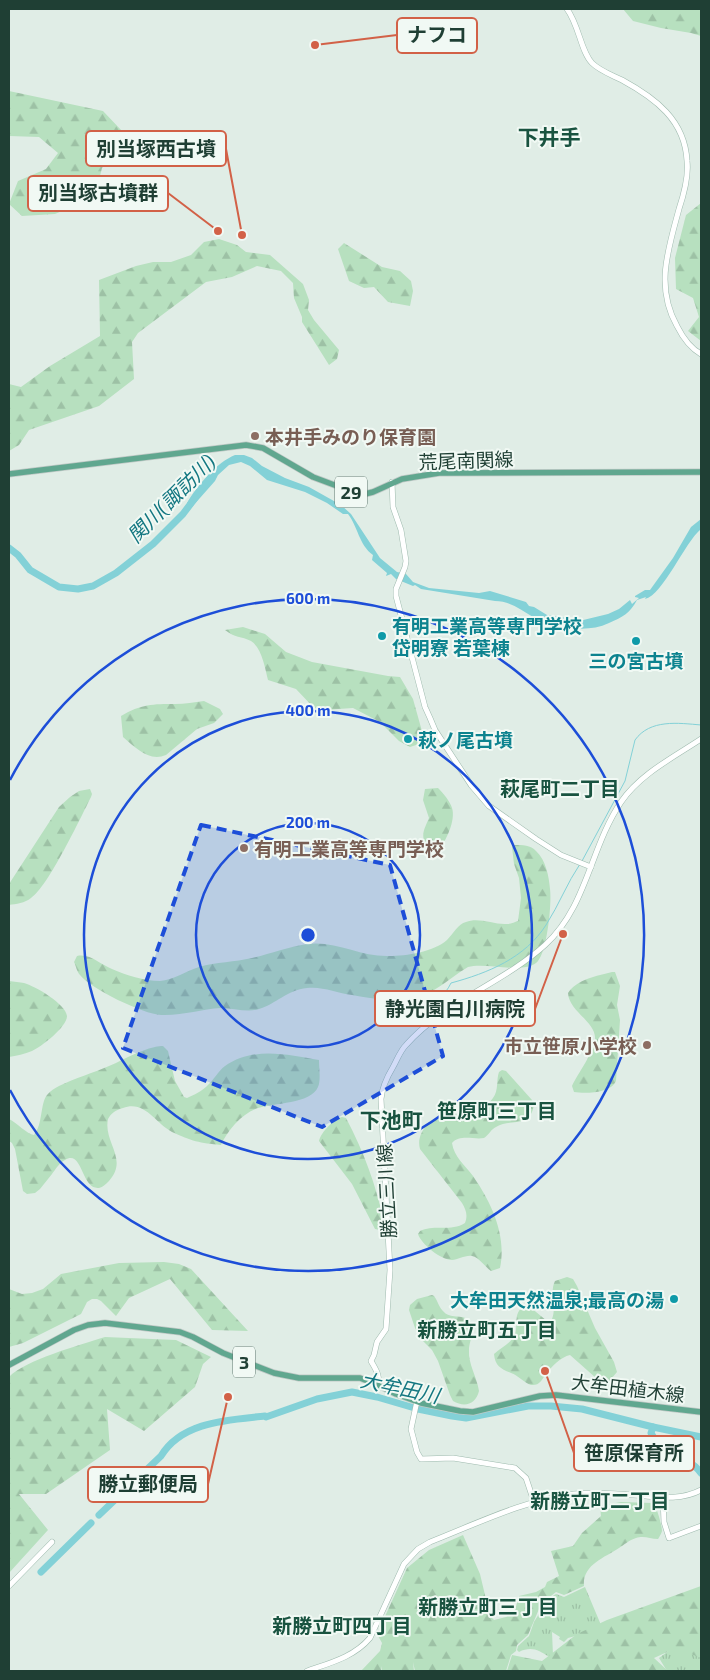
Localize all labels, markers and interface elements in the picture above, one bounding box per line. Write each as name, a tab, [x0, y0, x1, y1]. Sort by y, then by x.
callout: ナフコ	[397, 18, 477, 53]
text: ナフコ	[407, 22, 467, 46]
district label: 下井手	[518, 124, 581, 149]
callout: 別当塚西古墳	[86, 131, 226, 166]
text: 別当塚西古墳	[96, 136, 216, 160]
callout: 別当塚古墳群	[28, 176, 168, 211]
text: 別当塚古墳群	[38, 180, 158, 204]
place label: 本井手みのり保育園	[265, 425, 436, 448]
marker: 本井手みのり保育園	[249, 430, 261, 442]
street label: 荒尾南関線	[418, 447, 514, 473]
water label: 関川(諏訪川)	[122, 449, 220, 547]
road number: 29	[335, 477, 367, 508]
text: 600 m	[286, 589, 330, 607]
place label: 有明工業高等専門学校 岱明寮 若葉棟	[392, 614, 582, 659]
marker: 有明工業高等専門学校 岱明寮 若葉棟	[376, 630, 388, 642]
marker: 三の宮古墳	[630, 635, 642, 647]
place label: 三の宮古墳	[588, 649, 684, 672]
text: 400 m	[286, 701, 330, 719]
place label: 萩ノ尾古墳	[418, 728, 513, 751]
marker: 萩ノ尾古墳	[402, 733, 414, 745]
district label: 萩尾町二丁目	[500, 776, 620, 800]
text: 200 m	[286, 813, 330, 831]
place label: 有明工業高等専門学校	[254, 837, 444, 860]
marker: 有明工業高等専門学校	[238, 842, 250, 854]
centre of rings	[299, 926, 317, 944]
callout: 静光園白川病院	[375, 991, 535, 1026]
text: 静光園白川病院	[385, 996, 525, 1020]
place label: 市立笹原小学校	[504, 1034, 637, 1057]
marker: 市立笹原小学校	[641, 1039, 653, 1051]
district label: 笹原町三丁目	[437, 1098, 557, 1122]
district label: 下池町	[360, 1107, 423, 1132]
street label: 勝立三川線	[372, 1143, 400, 1239]
place label: 大牟田天然温泉;最高の湯	[450, 1288, 664, 1311]
marker: 大牟田天然温泉;最高の湯	[668, 1293, 680, 1305]
district label: 新勝立町五丁目	[417, 1317, 557, 1341]
road number: 3	[233, 1346, 255, 1378]
water label: 大牟田川	[358, 1367, 444, 1407]
street label: 大牟田植木線	[570, 1370, 686, 1406]
callout: 笹原保育所	[574, 1436, 694, 1471]
text: 笹原保育所	[584, 1440, 684, 1464]
callout: 勝立郵便局	[88, 1467, 208, 1502]
text: 勝立郵便局	[98, 1471, 198, 1495]
district label: 新勝立町二丁目	[530, 1488, 670, 1512]
district label: 新勝立町三丁目	[418, 1594, 558, 1618]
district label: 新勝立町四丁目	[272, 1613, 412, 1637]

